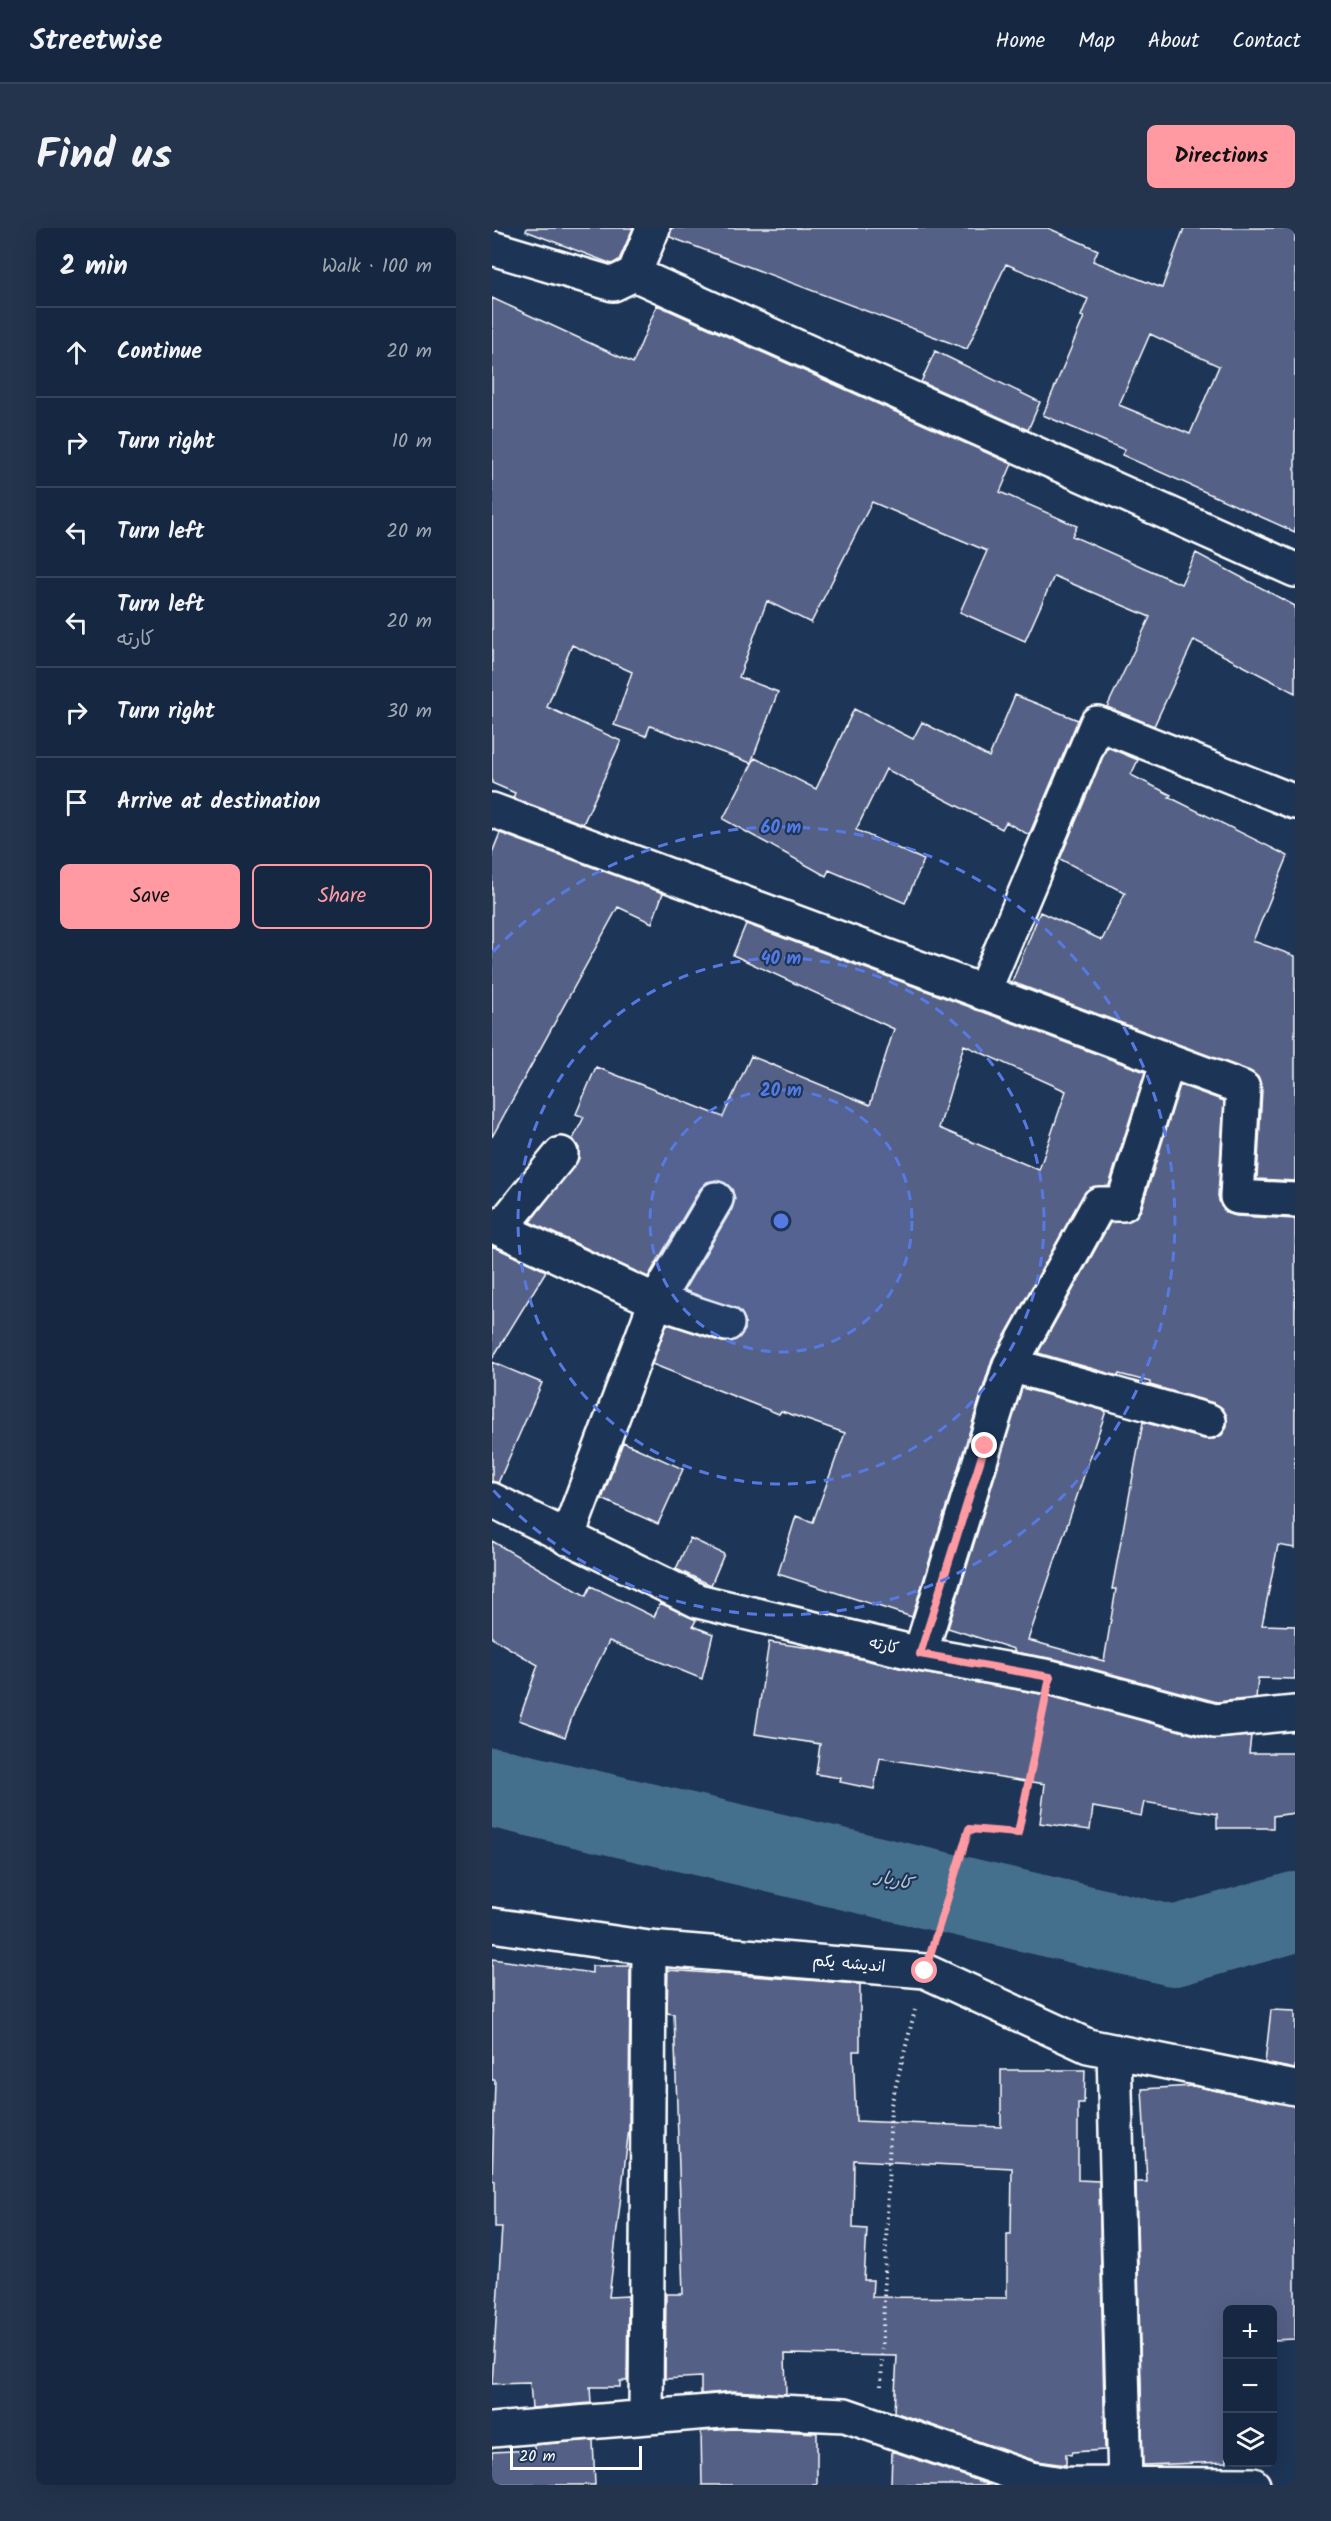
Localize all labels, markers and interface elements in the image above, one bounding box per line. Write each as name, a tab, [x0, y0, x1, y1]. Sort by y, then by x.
text: Streetwise	[30, 19, 162, 64]
text: Home	[996, 25, 1045, 58]
text: Map	[1078, 25, 1115, 58]
text: About	[1148, 25, 1199, 58]
text: Contact	[1232, 25, 1301, 58]
text: Find us	[36, 123, 172, 190]
button: Directions	[1147, 125, 1295, 188]
text: 2 min	[60, 246, 128, 288]
text: Walk · 100 m	[322, 251, 432, 283]
text: Continue	[117, 335, 202, 370]
icon: ahead	[60, 336, 93, 369]
text: 20 m	[386, 336, 432, 368]
text: Turn right	[117, 425, 215, 460]
icon: right	[60, 426, 93, 459]
text: 10 m	[392, 426, 432, 458]
text: Turn left	[117, 515, 204, 550]
icon: left	[60, 516, 93, 549]
text: 20 m	[386, 516, 432, 548]
text: Turn left	[117, 588, 204, 623]
icon: left	[60, 606, 93, 639]
text: 20 m	[386, 606, 432, 638]
text: کارته	[117, 624, 154, 656]
text: Turn right	[117, 695, 215, 730]
icon: right	[60, 696, 93, 729]
text: 30 m	[387, 696, 432, 728]
text: Arrive at destination	[117, 785, 320, 820]
icon: arrive	[60, 786, 93, 819]
text: 60 m	[761, 814, 802, 843]
button: Save	[60, 864, 240, 929]
button: Share	[252, 864, 432, 929]
text: 40 m	[761, 945, 802, 974]
text: 20 m	[760, 1077, 802, 1106]
centre of rings	[771, 1211, 791, 1231]
route end	[971, 1432, 997, 1458]
street label: کارته	[867, 1630, 901, 1662]
water label: کاربار	[871, 1862, 918, 1900]
street label: اندیشه یکم	[812, 1948, 886, 1980]
route start	[911, 1957, 937, 1983]
map controls	[1223, 2305, 1277, 2467]
button: +	[1223, 2305, 1277, 2359]
button: −	[1223, 2359, 1277, 2413]
button: layers	[1223, 2413, 1277, 2467]
scale bar	[510, 2443, 642, 2470]
text: 20 m	[519, 2444, 555, 2469]

